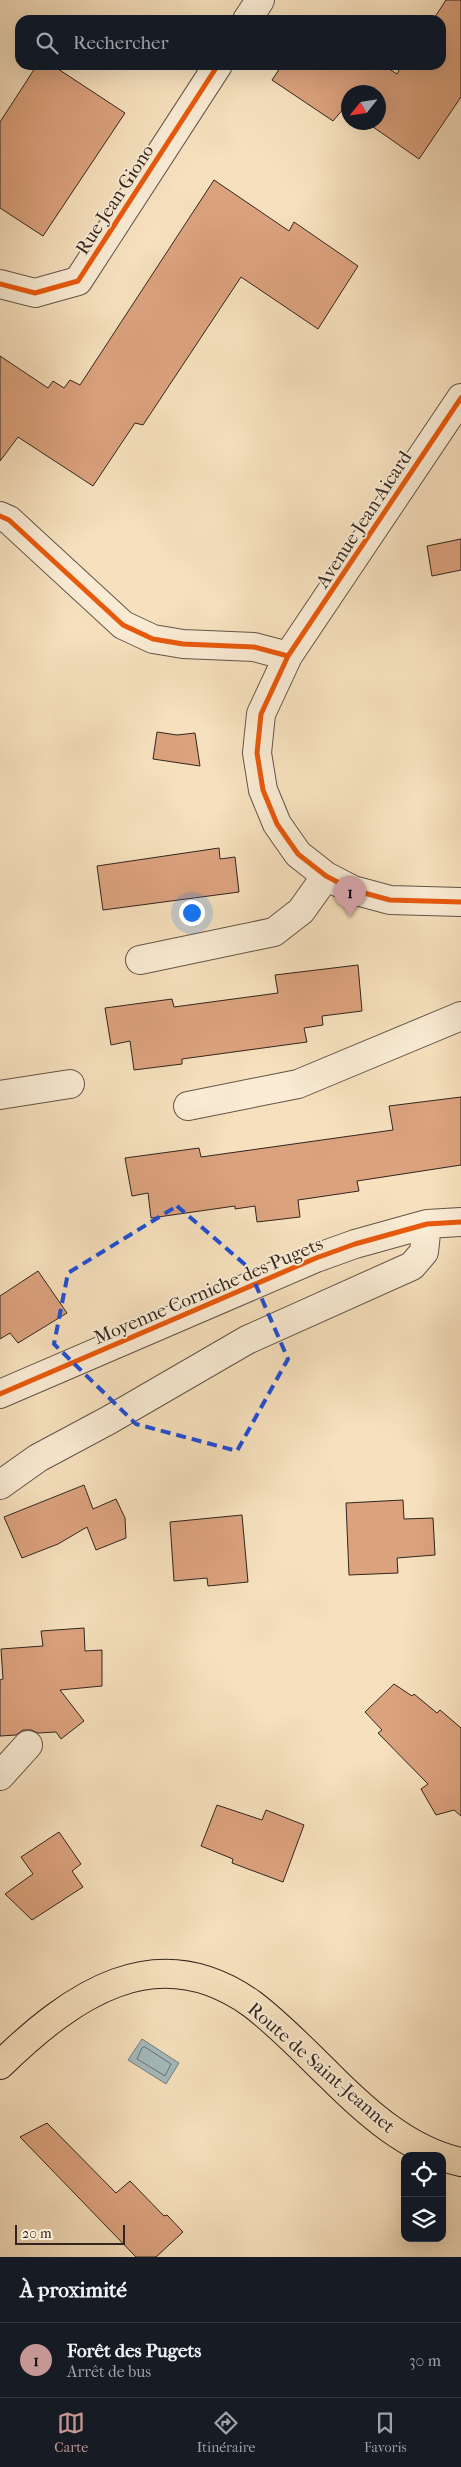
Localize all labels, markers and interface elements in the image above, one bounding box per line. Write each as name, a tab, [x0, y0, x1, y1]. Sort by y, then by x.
search box	[15, 15, 446, 70]
icon: search	[33, 29, 61, 57]
text: Rechercher	[73, 32, 169, 54]
north arrow	[341, 85, 386, 130]
street label: Rue Jean Giono	[71, 140, 159, 259]
street label: Avenue Jean Aicard	[311, 447, 417, 593]
pin: 1	[334, 876, 366, 917]
your location	[179, 900, 205, 926]
street label: Moyenne Corniche des Pugets	[91, 1233, 326, 1349]
street label: Route de Saint-Jeannet	[243, 1998, 400, 2138]
map controls	[401, 2152, 446, 2242]
button: locate	[401, 2152, 446, 2197]
button: layers	[401, 2197, 446, 2242]
scale bar	[15, 2222, 125, 2245]
text: 20 m	[22, 2225, 52, 2242]
text: À proximité	[20, 2278, 127, 2302]
text: Forêt des Pugets	[67, 2340, 201, 2362]
text: 1	[33, 2351, 39, 2370]
text: 30 m	[409, 2351, 441, 2370]
text: Arrêt de bus	[67, 2362, 151, 2381]
tab: Carte	[54, 2409, 88, 2456]
tab: Itinéraire	[197, 2409, 255, 2456]
tab: Favoris	[364, 2409, 407, 2456]

